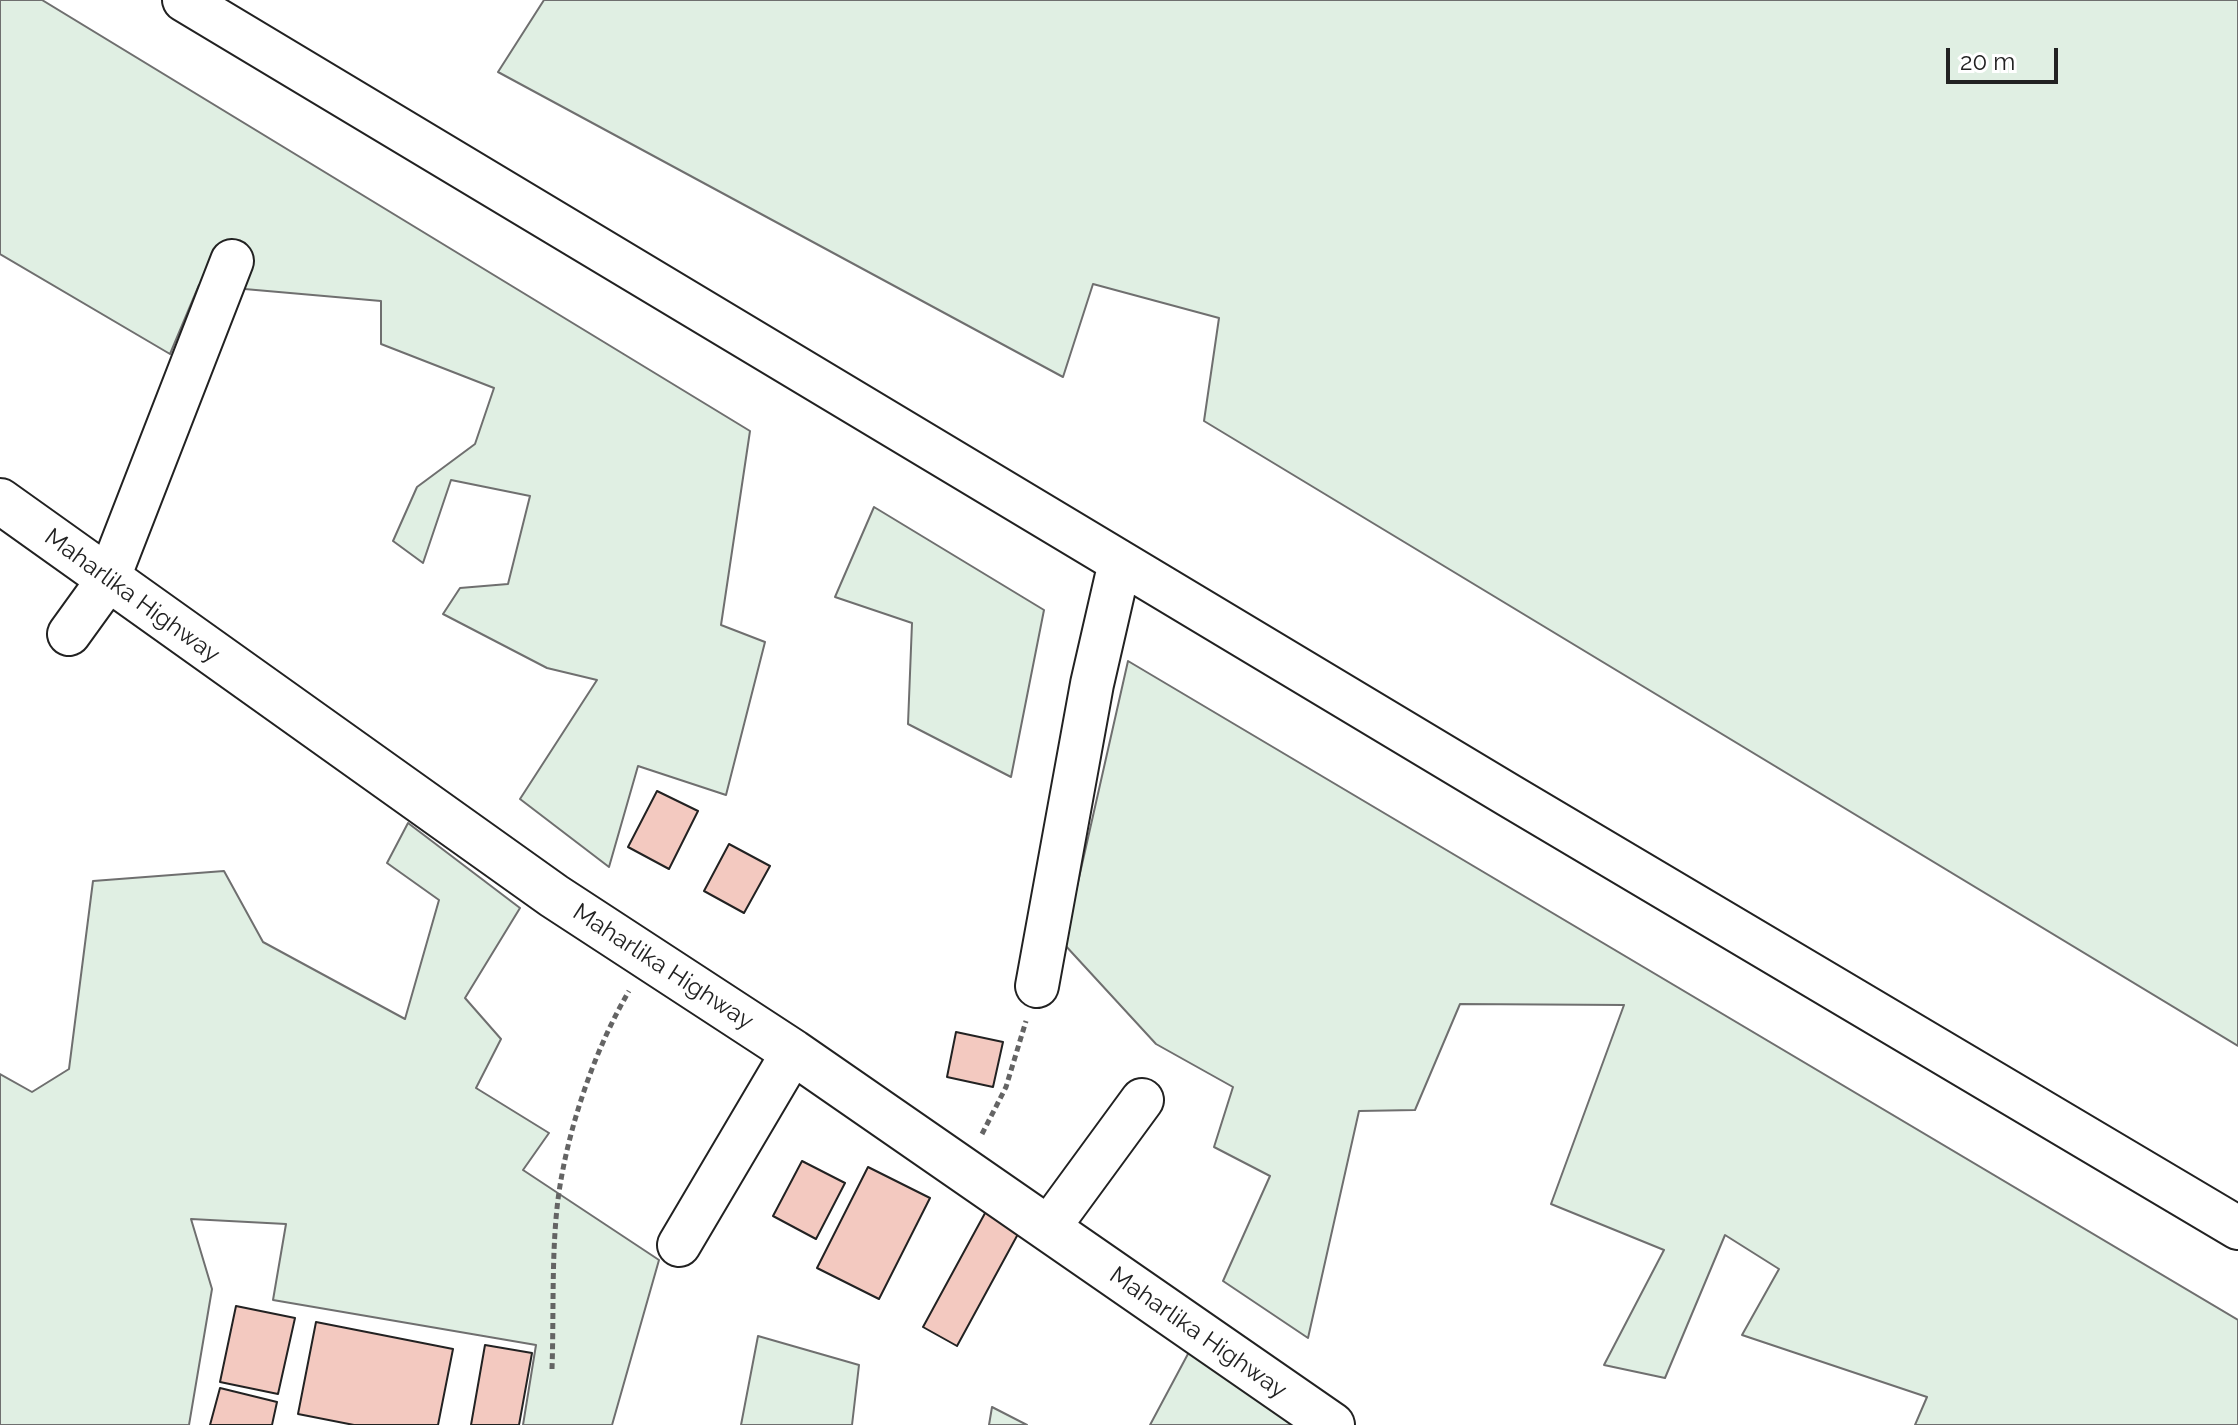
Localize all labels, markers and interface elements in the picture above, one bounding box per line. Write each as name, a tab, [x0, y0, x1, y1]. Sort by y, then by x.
scale bar	[1950, 32, 2062, 82]
text: 20 m	[1960, 47, 2015, 76]
street label: Maharlika Highway	[39, 523, 225, 669]
street label: Maharlika Highway	[567, 898, 759, 1036]
street label: Maharlika Highway	[1104, 1261, 1292, 1405]

